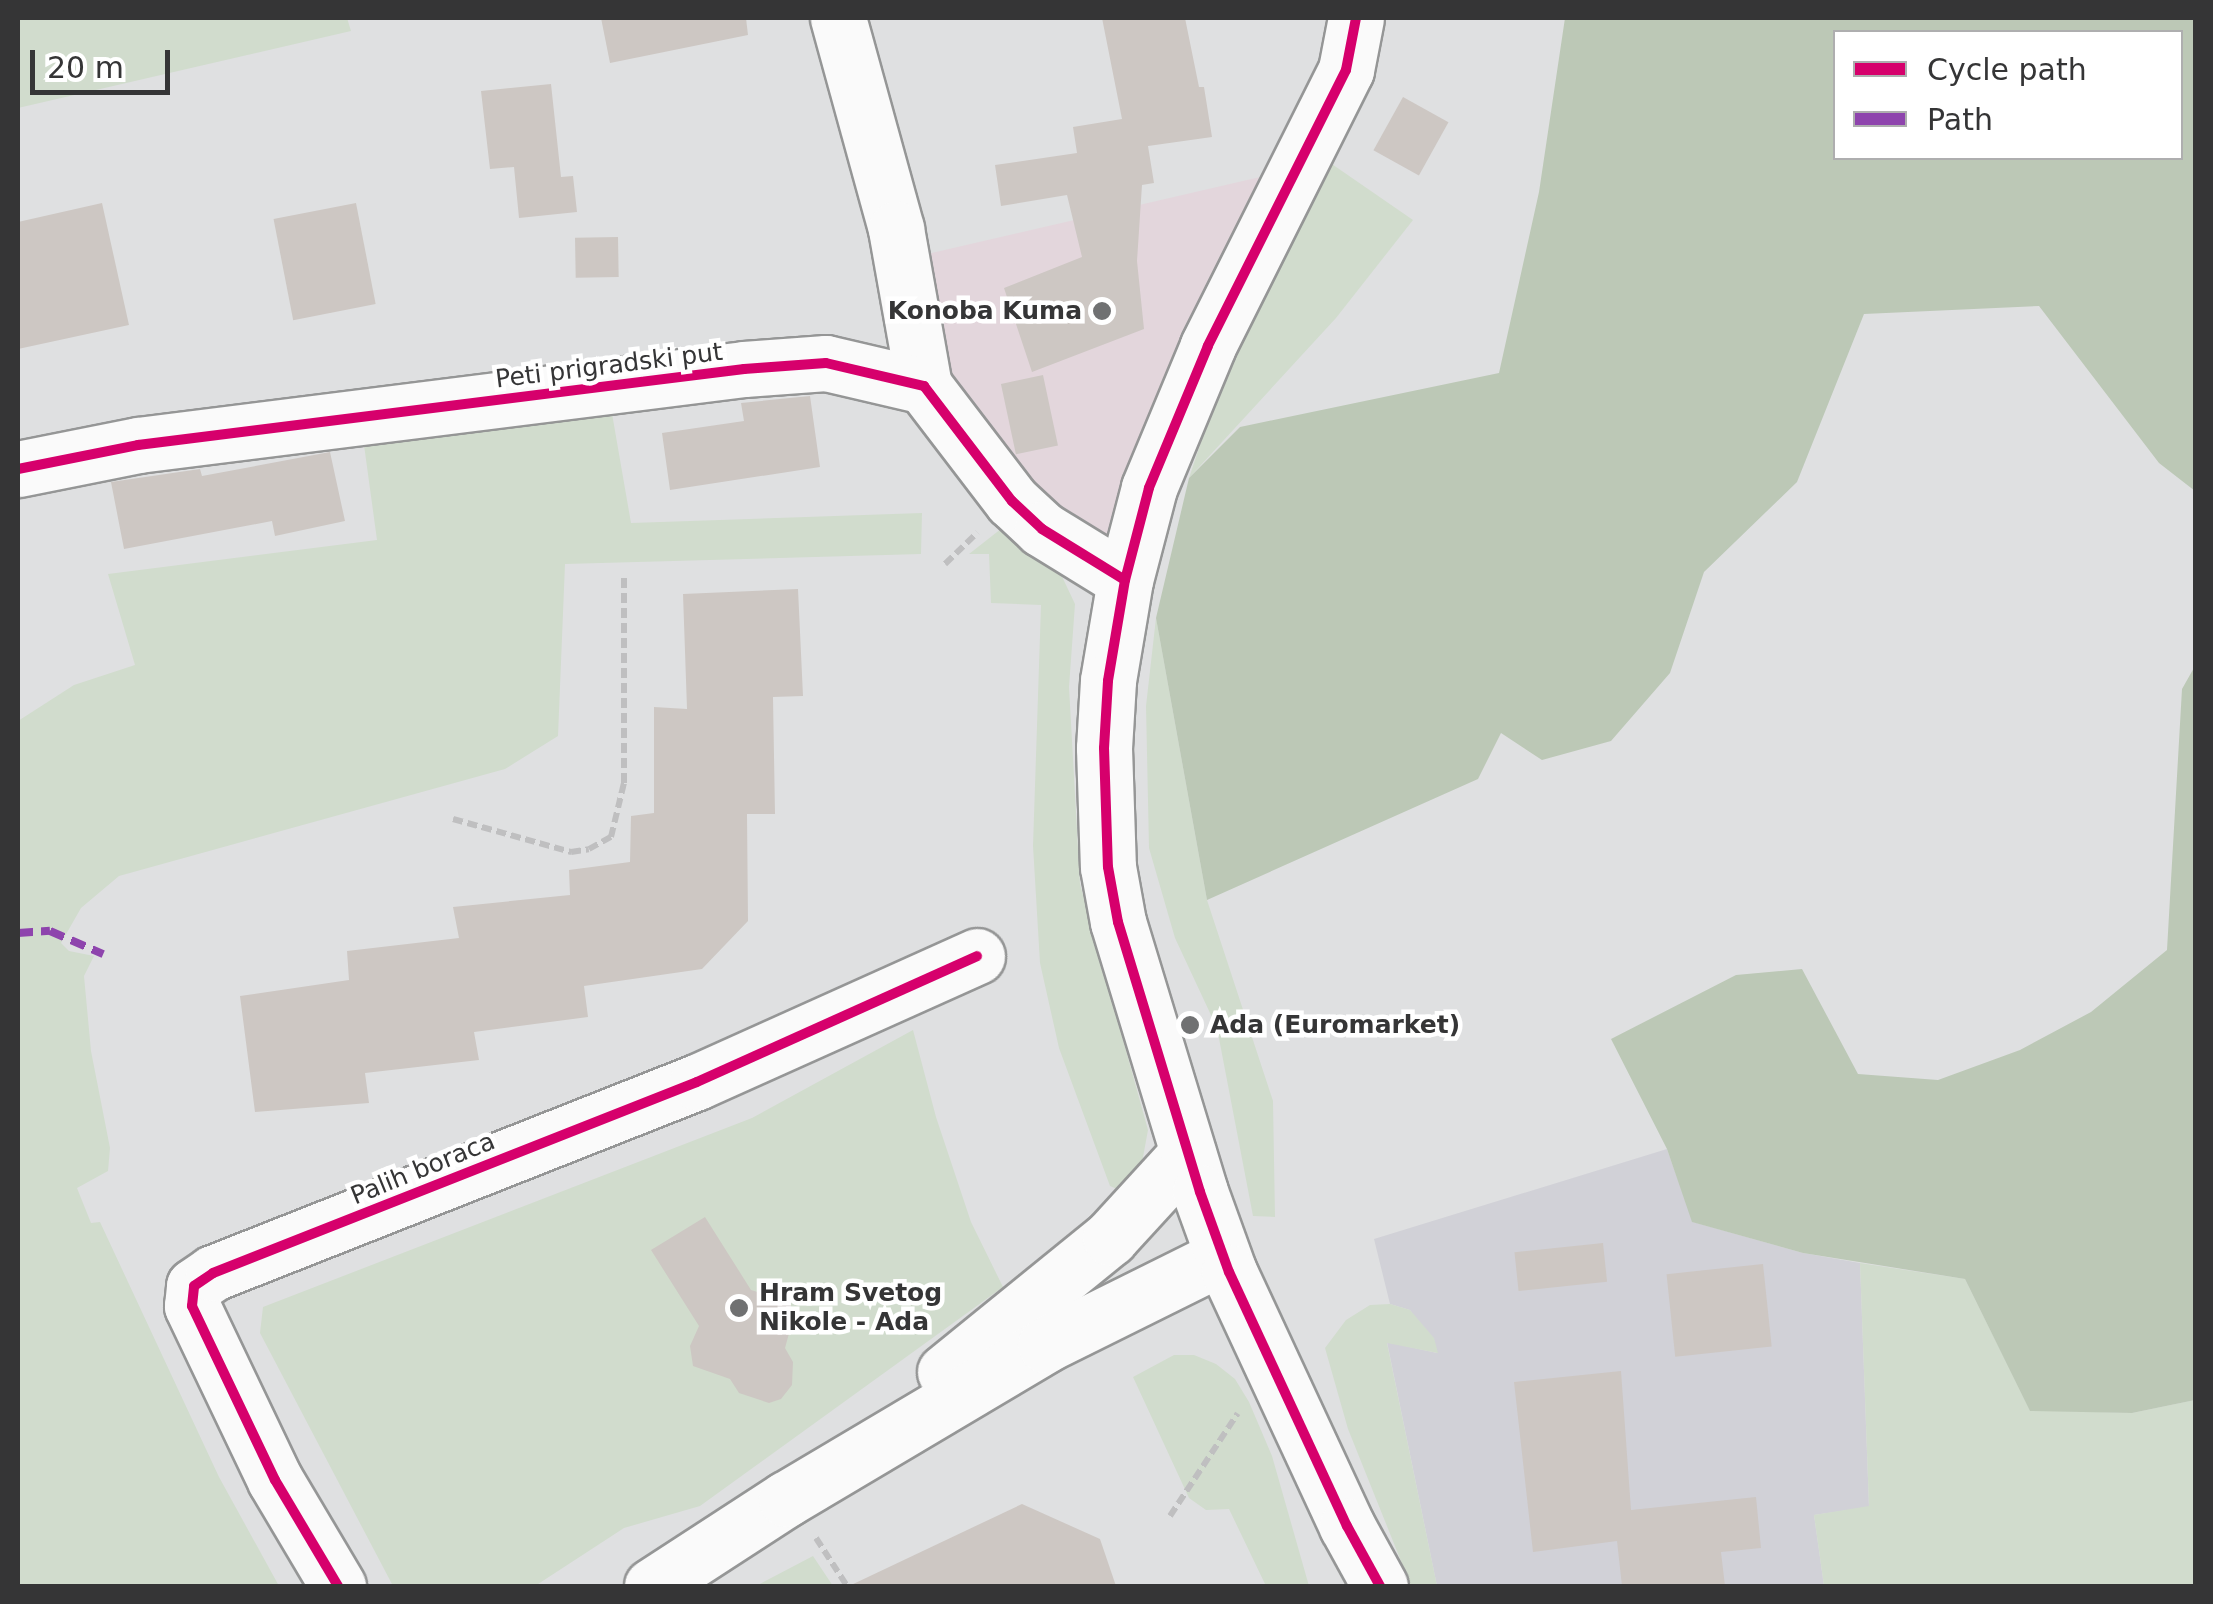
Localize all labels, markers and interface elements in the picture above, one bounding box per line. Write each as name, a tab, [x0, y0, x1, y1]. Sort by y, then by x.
scale bar	[35, 30, 175, 92]
legend	[1833, 30, 2183, 160]
text: 20 m	[47, 50, 124, 85]
text: Cycle path	[1927, 52, 2087, 87]
text: Path	[1927, 102, 1993, 137]
place label: Konoba Kuma	[888, 296, 1082, 326]
marker: Konoba Kuma	[1091, 300, 1113, 322]
street label: Peti prigradski put	[494, 337, 724, 395]
place label: Ada (Euromarket)	[1210, 1010, 1460, 1040]
marker: Ada (Euromarket)	[1179, 1014, 1201, 1036]
street label: Palih boraca	[347, 1126, 499, 1212]
place label: Hram Svetog Nikole - Ada	[759, 1279, 942, 1338]
marker: Hram Svetog Nikole - Ada	[728, 1297, 750, 1319]

